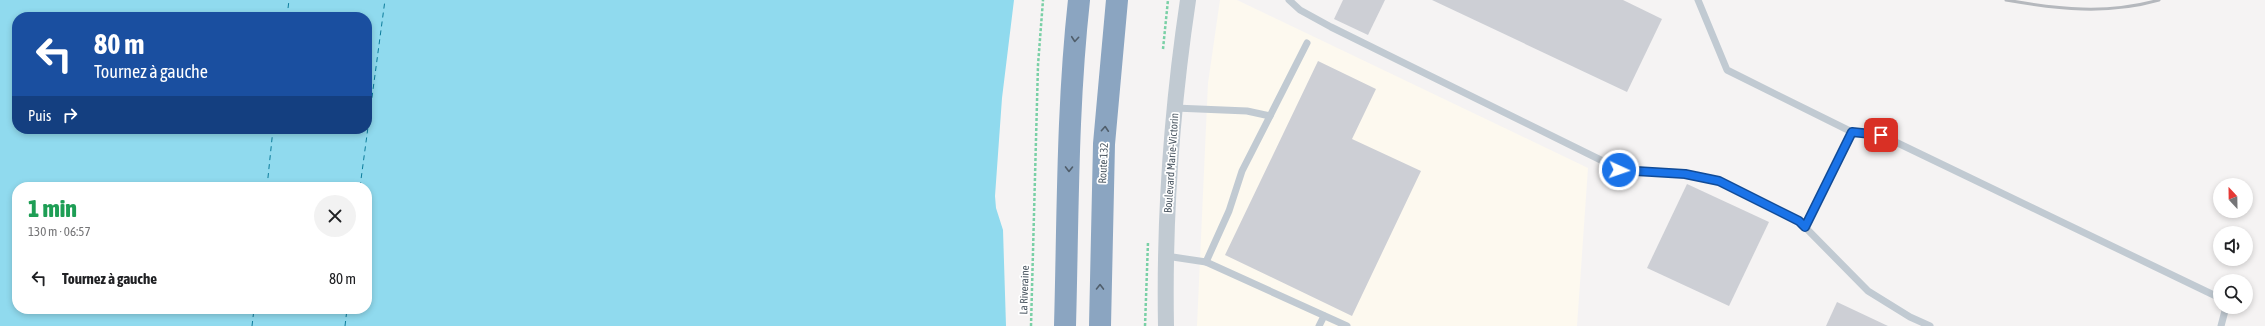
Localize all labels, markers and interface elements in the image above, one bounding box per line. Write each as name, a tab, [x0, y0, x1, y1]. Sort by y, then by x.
icon: left	[28, 28, 80, 80]
text: 80 m	[94, 28, 144, 60]
one-way arrow	[1071, 36, 1080, 42]
text: Tournez à gauche	[94, 61, 208, 82]
icon: right	[59, 104, 81, 126]
text: Puis	[28, 107, 51, 124]
street label: Boulevard Marie-Victorin	[1162, 113, 1180, 213]
pin	[1864, 118, 1898, 152]
icon: arrive	[1870, 124, 1892, 146]
one-way arrow	[1100, 126, 1109, 132]
street label: Route 132	[1096, 142, 1110, 184]
position arrow	[1598, 149, 1640, 191]
one-way arrow	[1065, 166, 1073, 172]
north arrow	[2213, 178, 2253, 218]
map controls	[2213, 178, 2253, 314]
text: 1 min	[28, 195, 77, 222]
button: close	[314, 195, 356, 237]
text: 130 m · 06:57	[28, 224, 91, 239]
button: sound	[2213, 226, 2253, 266]
street label: La Riveraine	[1017, 265, 1031, 315]
icon: left	[28, 267, 50, 289]
text: Tournez à gauche	[62, 270, 157, 287]
text: 80 m	[329, 270, 356, 287]
button: search	[2213, 274, 2253, 314]
one-way arrow	[1096, 284, 1104, 290]

